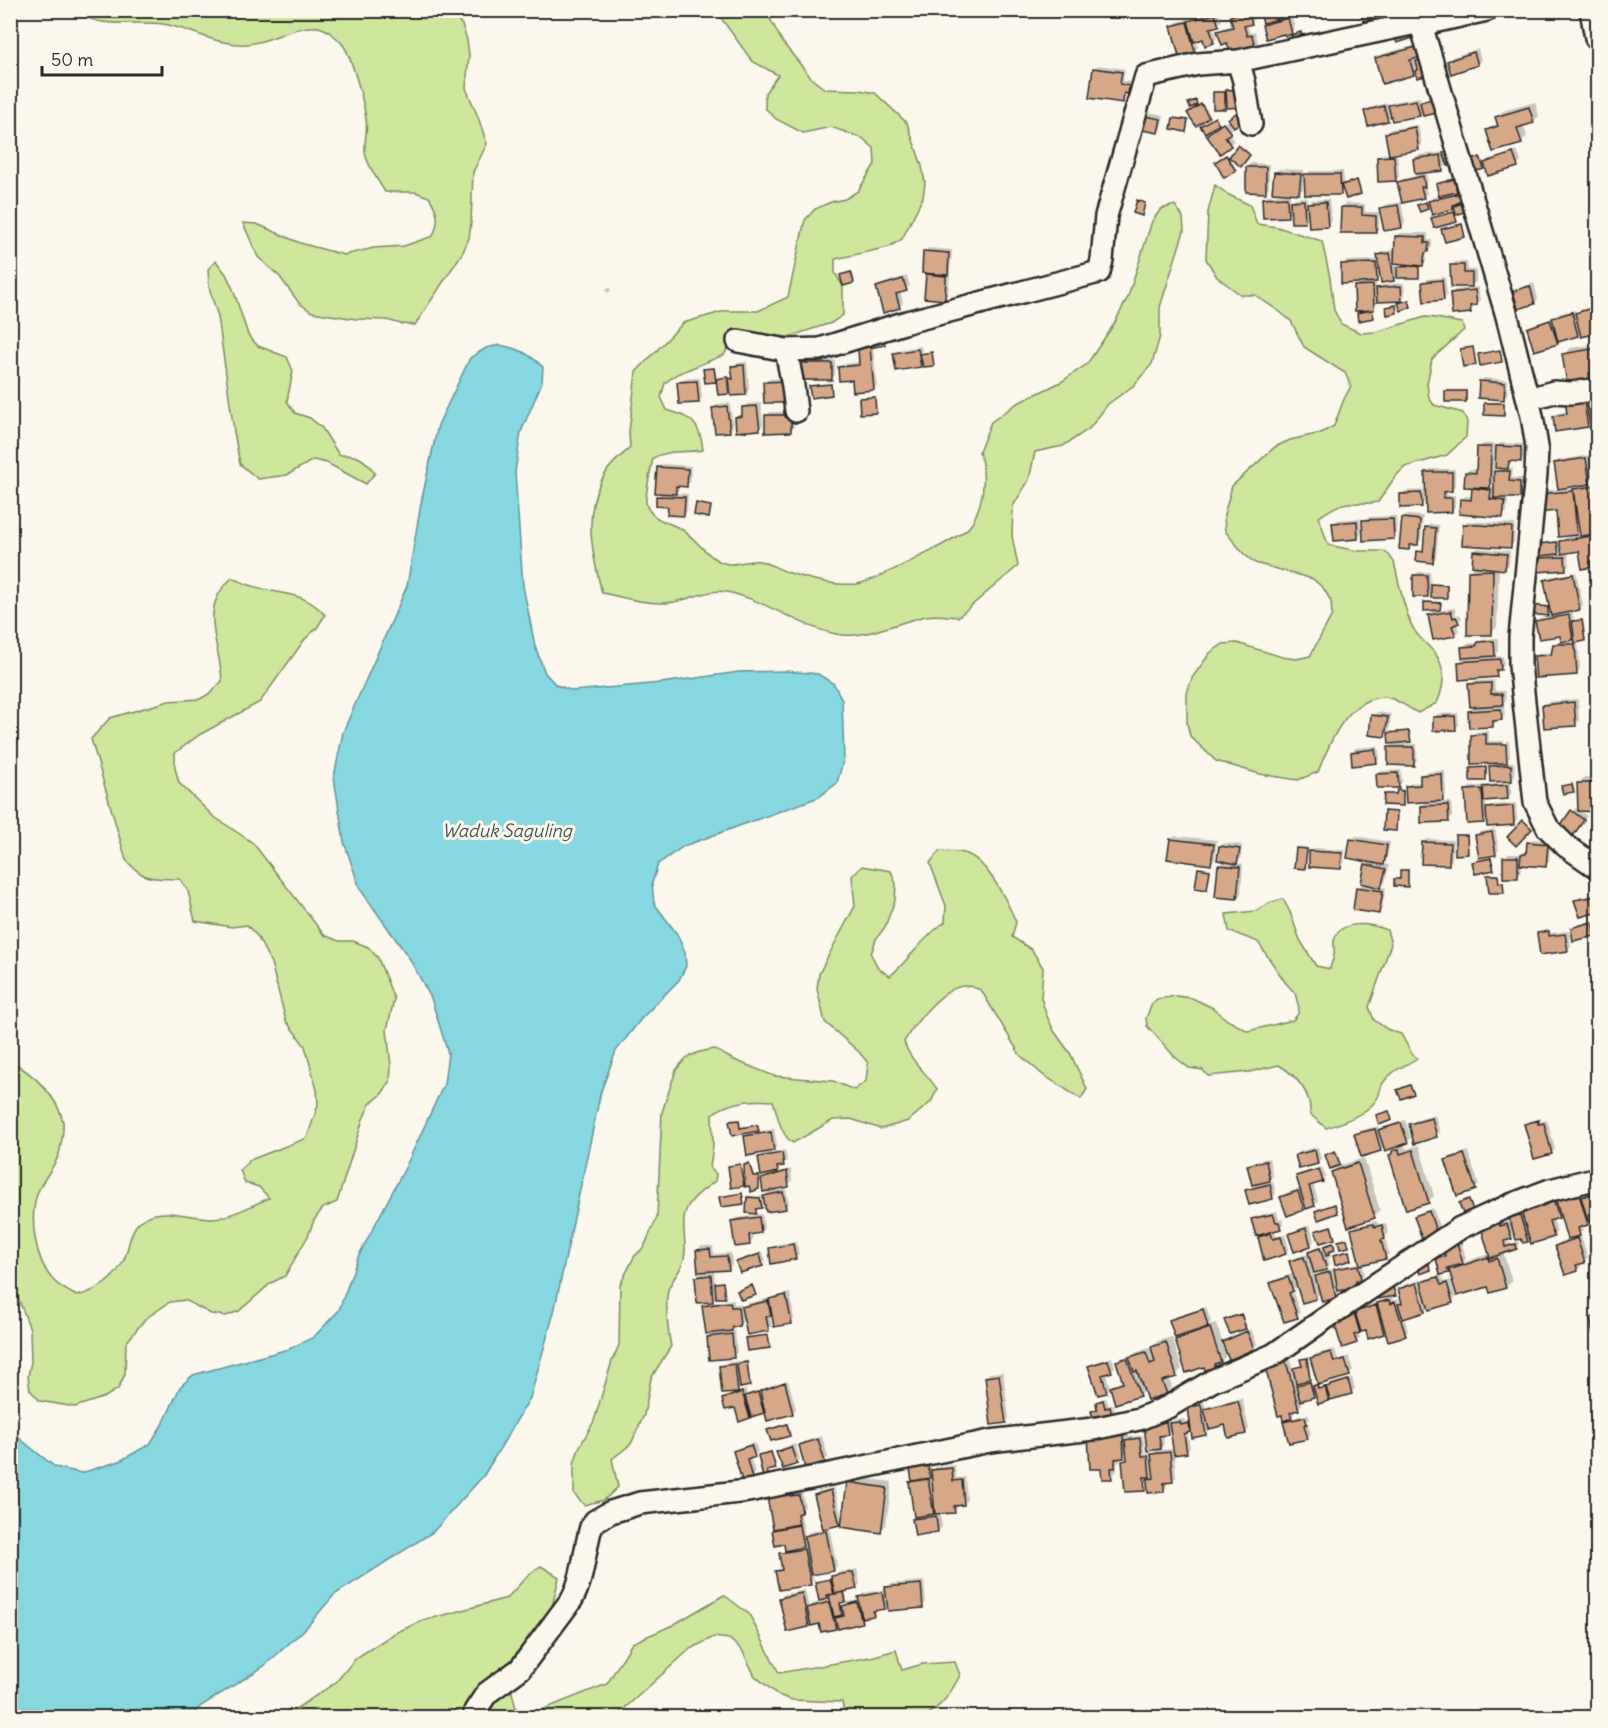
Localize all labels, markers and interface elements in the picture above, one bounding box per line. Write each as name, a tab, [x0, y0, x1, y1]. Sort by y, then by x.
scale bar	[42, 39, 162, 77]
text: 50 m	[51, 48, 93, 71]
water label: Waduk Saguling	[442, 819, 574, 842]

